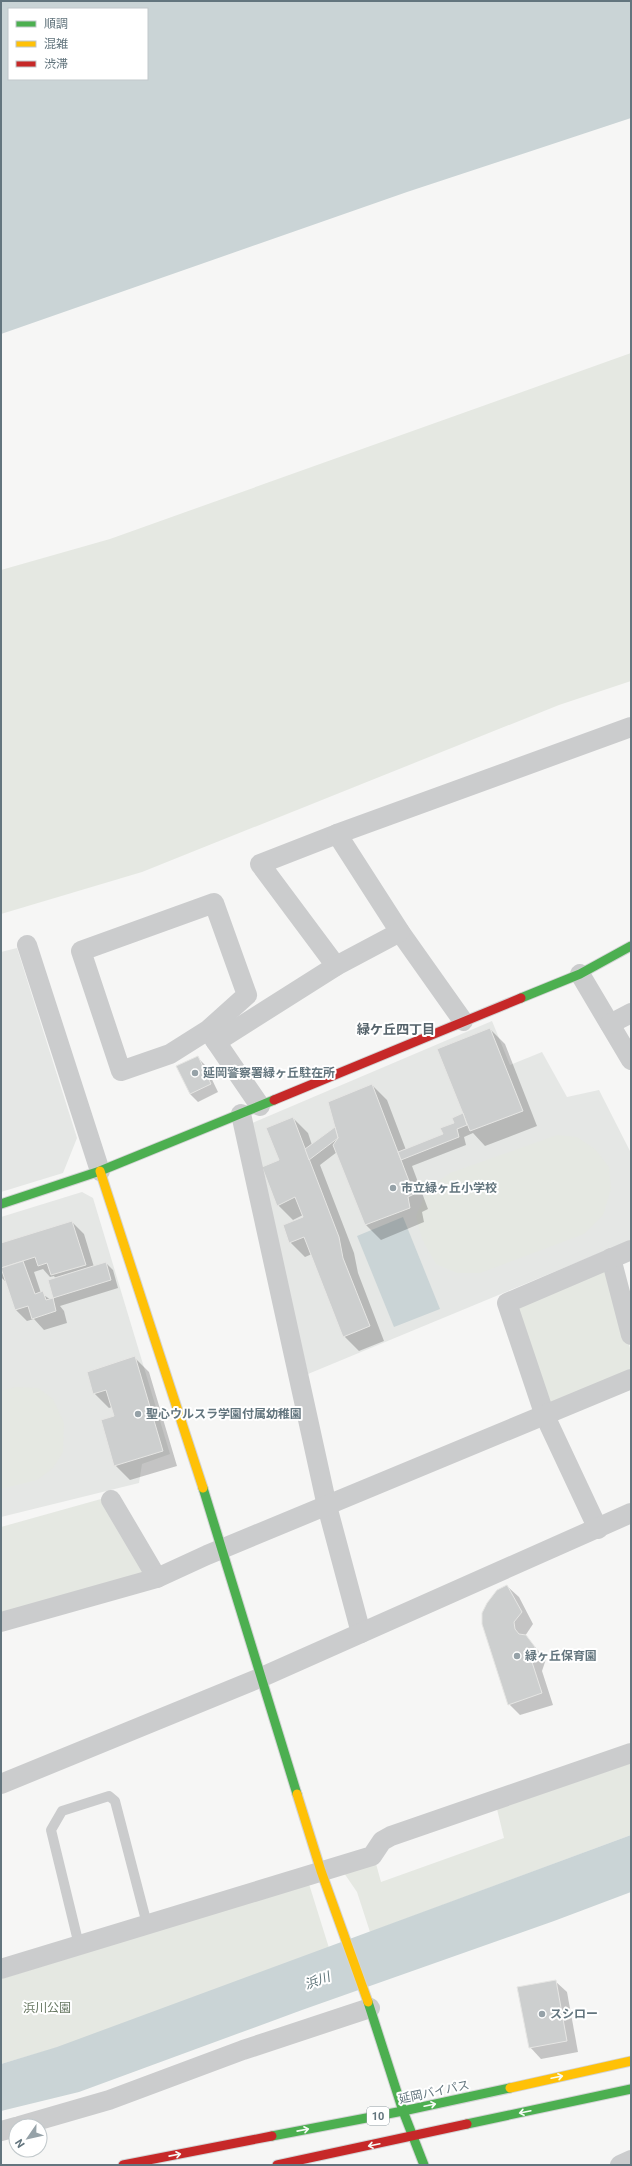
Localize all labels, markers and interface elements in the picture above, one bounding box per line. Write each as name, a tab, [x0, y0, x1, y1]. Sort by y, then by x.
legend	[8, 8, 148, 80]
text: 順調	[44, 17, 68, 31]
text: 混雑	[44, 37, 68, 51]
text: 渋滞	[44, 57, 68, 71]
district label: 緑ケ丘四丁目	[356, 1022, 435, 1037]
place label: 延岡警察署緑ヶ丘駐在所	[203, 1066, 335, 1080]
marker: 延岡警察署緑ヶ丘駐在所	[190, 1068, 200, 1078]
place label: 市立緑ヶ丘小学校	[401, 1181, 497, 1195]
marker: 市立緑ヶ丘小学校	[388, 1183, 398, 1193]
place label: 聖心ウルスラ学園付属幼稚園	[146, 1407, 302, 1421]
marker: 聖心ウルスラ学園付属幼稚園	[133, 1409, 143, 1419]
place label: 緑ヶ丘保育園	[525, 1649, 597, 1663]
marker: 緑ヶ丘保育園	[512, 1651, 522, 1661]
water label: 浜川	[302, 1968, 334, 1992]
park label: 浜川公園	[23, 2001, 71, 2015]
place label: スシロー	[550, 2007, 598, 2021]
marker: スシロー	[537, 2009, 547, 2019]
one-way arrow	[550, 2073, 563, 2081]
street label: 延岡バイパス	[397, 2078, 471, 2106]
one-way arrow	[423, 2100, 436, 2108]
road number: 10	[367, 2107, 389, 2125]
one-way arrow	[518, 2109, 531, 2117]
north arrow	[8, 2118, 48, 2158]
one-way arrow	[296, 2126, 309, 2134]
text: N	[12, 2136, 28, 2150]
one-way arrow	[367, 2141, 380, 2149]
one-way arrow	[168, 2151, 181, 2159]

